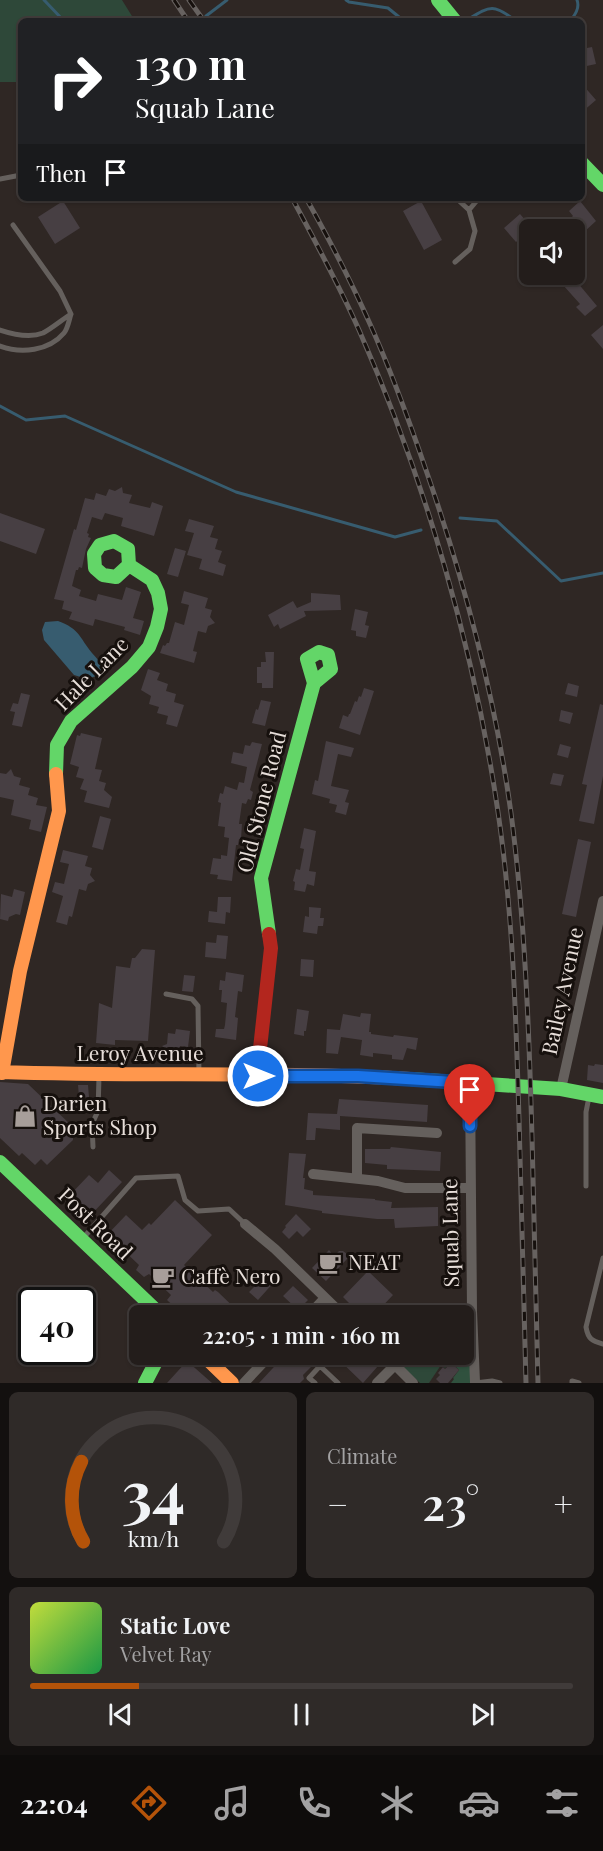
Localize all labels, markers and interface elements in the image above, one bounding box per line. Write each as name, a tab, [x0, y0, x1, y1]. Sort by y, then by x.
text: 130 m	[135, 35, 246, 91]
icon: right	[36, 42, 114, 120]
text: Squab Lane	[135, 89, 275, 125]
icon: arrive	[99, 156, 132, 189]
text: Then	[36, 158, 87, 188]
map controls	[519, 219, 585, 285]
button: sound	[519, 219, 585, 285]
street label: Hale Lane	[47, 629, 134, 716]
street label: Old Stone Road	[229, 728, 291, 875]
street label: Bailey Avenue	[534, 924, 588, 1057]
street label: Leroy Avenue	[76, 1038, 204, 1066]
position arrow	[226, 1044, 290, 1108]
pin	[444, 1064, 495, 1126]
icon: arrive	[453, 1073, 486, 1106]
place label: Darien Sports Shop	[43, 1088, 157, 1140]
shop icon: Darien Sports Shop	[12, 1103, 38, 1129]
street label: Squab Lane	[434, 1178, 464, 1288]
street label: Post Road	[53, 1180, 140, 1265]
place label: NEAT	[348, 1247, 401, 1275]
cafe icon: NEAT	[317, 1250, 343, 1276]
place label: Caffè Nero	[181, 1261, 281, 1289]
cafe icon: Caffè Nero	[150, 1264, 176, 1290]
speed limit sign: 40	[18, 1287, 96, 1365]
text: 22:05 · 1 min · 160 m	[203, 1320, 400, 1350]
text: Climate	[327, 1442, 397, 1469]
text: 34	[121, 1448, 185, 1532]
text: 23°	[422, 1472, 480, 1532]
text: −	[327, 1481, 348, 1525]
text: +	[554, 1481, 573, 1525]
text: km/h	[127, 1524, 179, 1552]
text: Static Love	[120, 1610, 230, 1640]
text: Velvet Ray	[120, 1640, 212, 1667]
icon: previous	[104, 1698, 137, 1731]
icon: pause	[285, 1698, 318, 1731]
icon: next	[466, 1698, 499, 1731]
icon: directions	[128, 1782, 170, 1824]
icon: music	[211, 1782, 253, 1824]
icon: phone	[293, 1782, 335, 1824]
icon: climate	[376, 1782, 418, 1824]
icon: car	[458, 1782, 500, 1824]
icon: filters	[541, 1782, 583, 1824]
text: 22:04	[20, 1785, 88, 1821]

